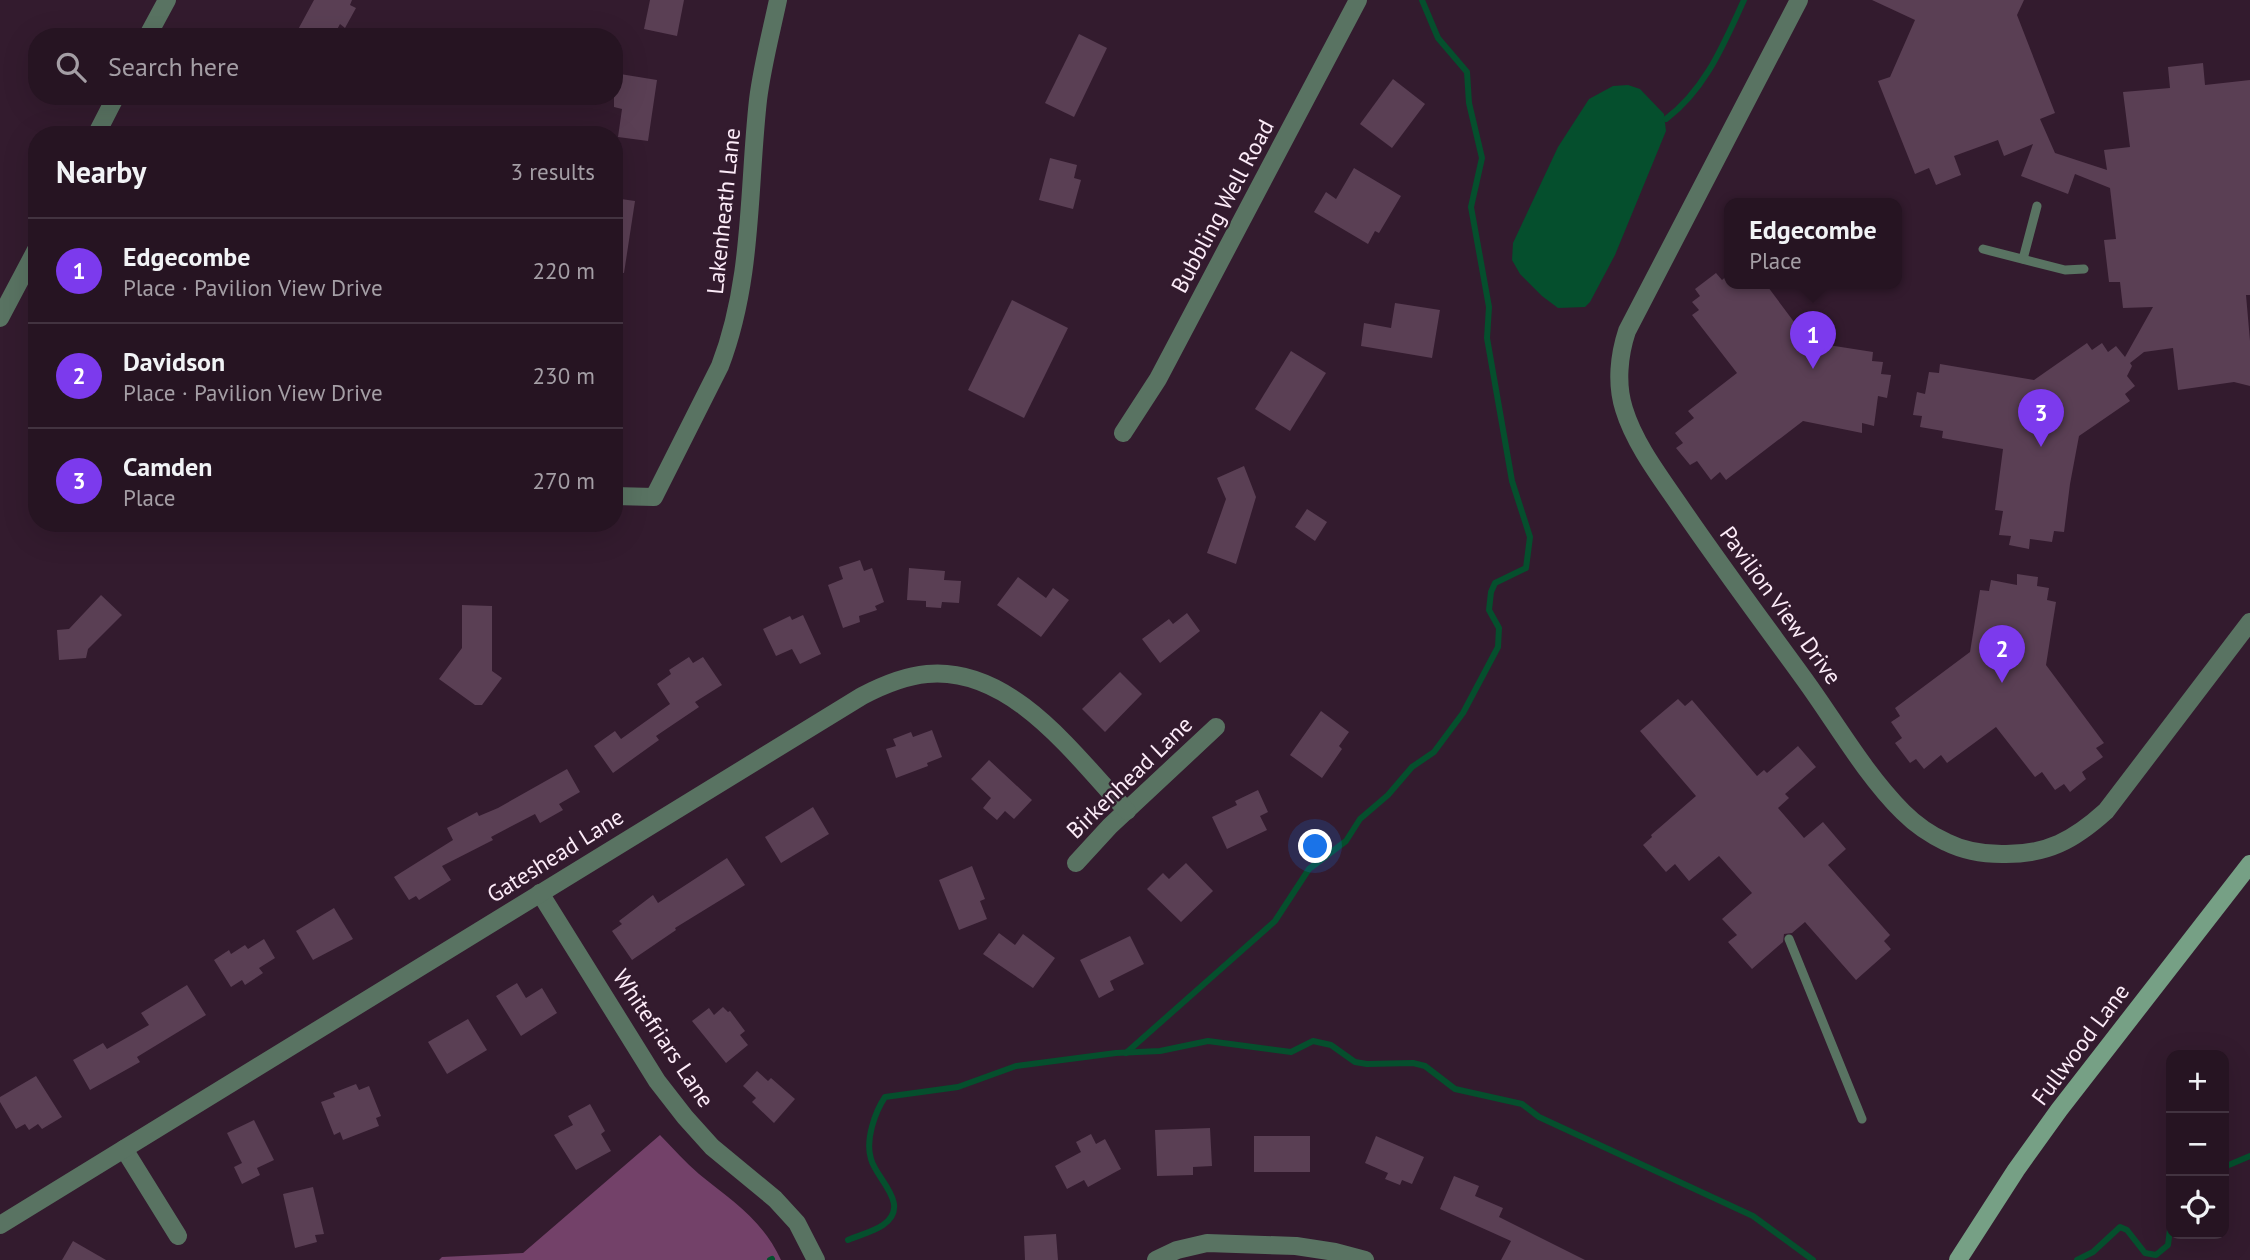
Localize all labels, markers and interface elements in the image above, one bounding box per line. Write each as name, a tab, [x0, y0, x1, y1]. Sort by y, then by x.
search box	[28, 28, 623, 105]
icon: search	[52, 48, 90, 86]
text: Search here	[108, 50, 239, 83]
street label: Bubbling Well Road	[1164, 114, 1280, 298]
street label: Lakenheath Lane	[700, 126, 746, 296]
text: Nearby	[56, 152, 146, 191]
text: 3 results	[511, 157, 595, 186]
popup	[1724, 198, 1902, 289]
text: Edgecombe	[1749, 213, 1877, 246]
text: Edgecombe	[123, 240, 250, 273]
text: Place	[1749, 246, 1802, 275]
text: 1	[72, 256, 86, 285]
text: 220 m	[533, 256, 595, 285]
text: Place · Pavilion View Drive	[123, 273, 383, 302]
pin: 1	[1790, 311, 1836, 369]
text: Davidson	[123, 345, 225, 378]
text: 2	[72, 361, 86, 390]
text: 230 m	[533, 361, 595, 390]
text: Place · Pavilion View Drive	[123, 378, 383, 407]
pin: 3	[2018, 389, 2064, 447]
text: Camden	[123, 450, 212, 483]
text: 3	[72, 466, 86, 495]
text: 270 m	[533, 466, 595, 495]
text: Place	[123, 483, 176, 512]
street label: Pavilion View Drive	[1714, 520, 1848, 690]
pin: 2	[1979, 625, 2025, 683]
street label: Birkenhead Lane	[1060, 710, 1198, 844]
street label: Gateshead Lane	[481, 801, 629, 909]
your location	[1298, 829, 1332, 863]
street label: Whitefriars Lane	[607, 963, 721, 1113]
street label: Fullwood Lane	[2025, 978, 2135, 1110]
map controls	[2166, 1050, 2229, 1239]
button: +	[2166, 1050, 2229, 1113]
button: −	[2166, 1113, 2229, 1176]
button: locate	[2166, 1176, 2229, 1239]

